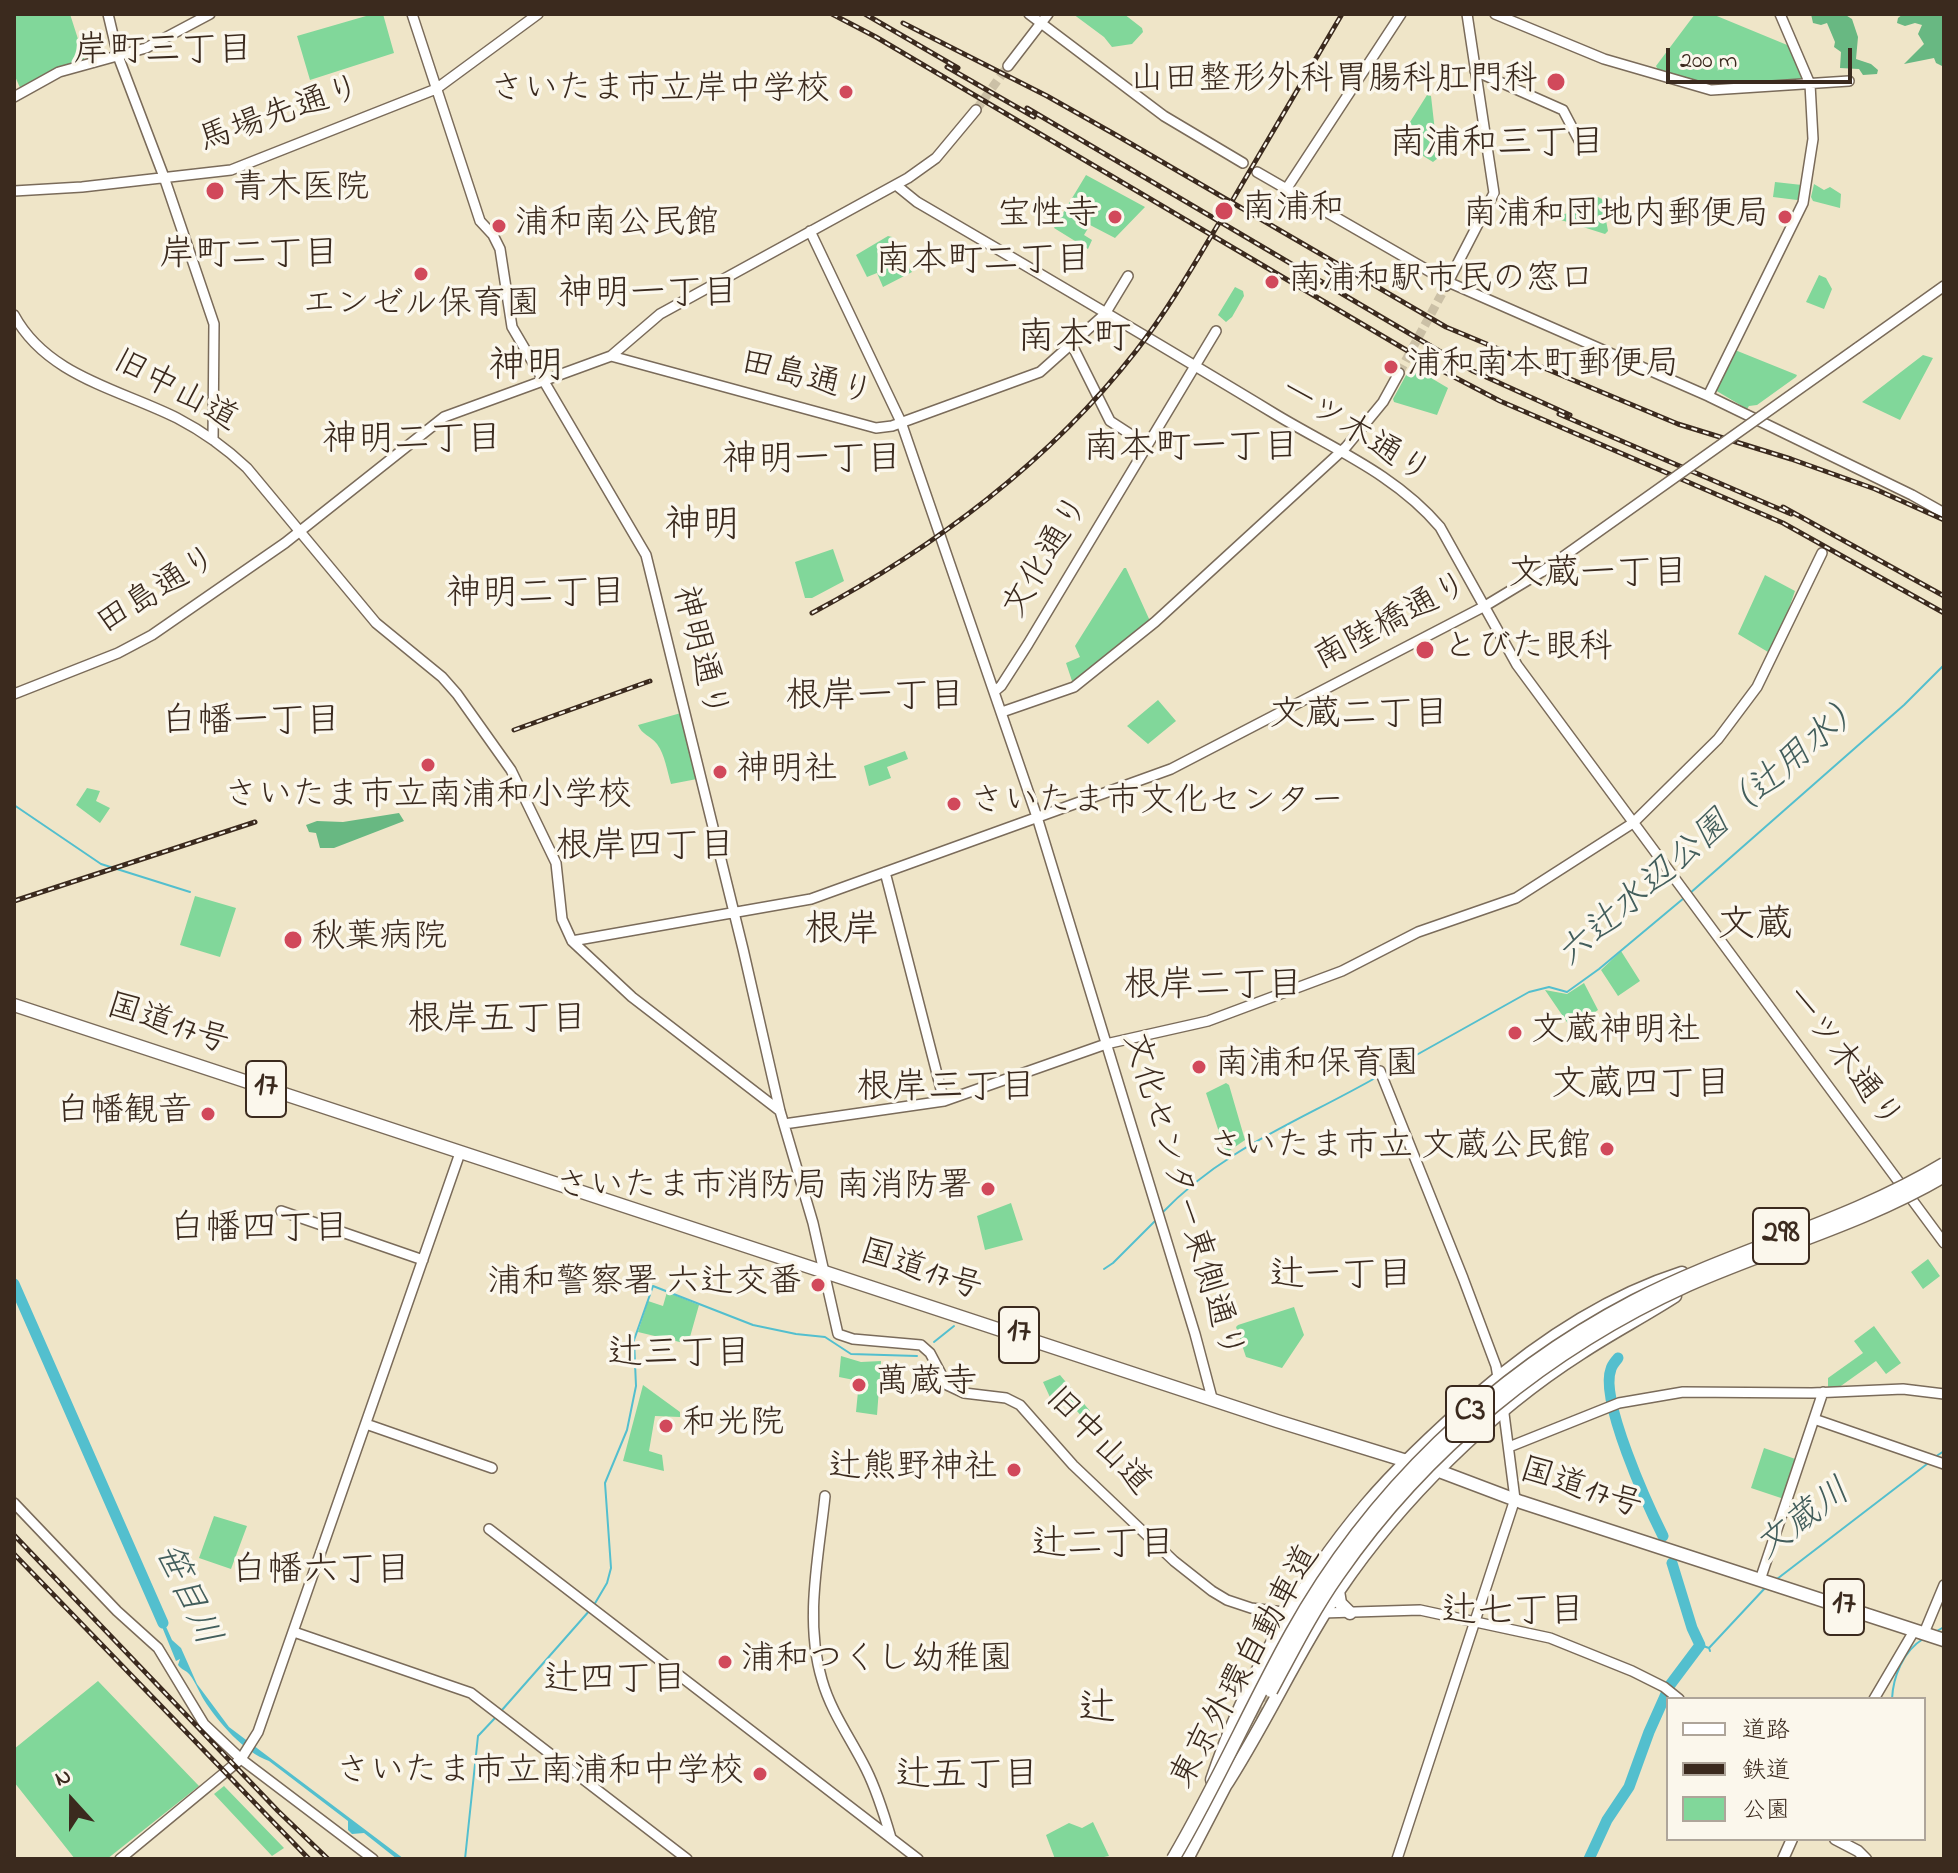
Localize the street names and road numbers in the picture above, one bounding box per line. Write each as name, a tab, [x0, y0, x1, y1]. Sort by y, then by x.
street label: 馬場先通り	[194, 70, 368, 164]
street label: 旧中山道	[104, 343, 244, 443]
street label: 田島通り	[735, 345, 877, 417]
street label: 一ツ木通り	[1271, 372, 1437, 496]
street label: 文化通り	[996, 489, 1102, 627]
street label: 田島通り	[91, 540, 227, 646]
street label: 南陸橋通り	[1308, 566, 1478, 682]
street label: 神明通り	[661, 582, 733, 724]
street label: 一ツ木通り	[1774, 980, 1908, 1140]
street label: 国道17号	[100, 988, 234, 1066]
street label: 文化センター東側通り	[1111, 1028, 1249, 1366]
road number: 17	[246, 1061, 286, 1117]
road number: 298	[1753, 1208, 1809, 1264]
street label: 国道17号	[853, 1234, 987, 1312]
road number: 17	[999, 1307, 1039, 1363]
street label: 旧中山道	[1034, 1380, 1158, 1506]
road number: C3	[1446, 1386, 1494, 1442]
street label: 国道17号	[1513, 1452, 1647, 1530]
street label: 東京外環自動車道	[1164, 1539, 1332, 1797]
road number: 17	[1824, 1579, 1864, 1635]

